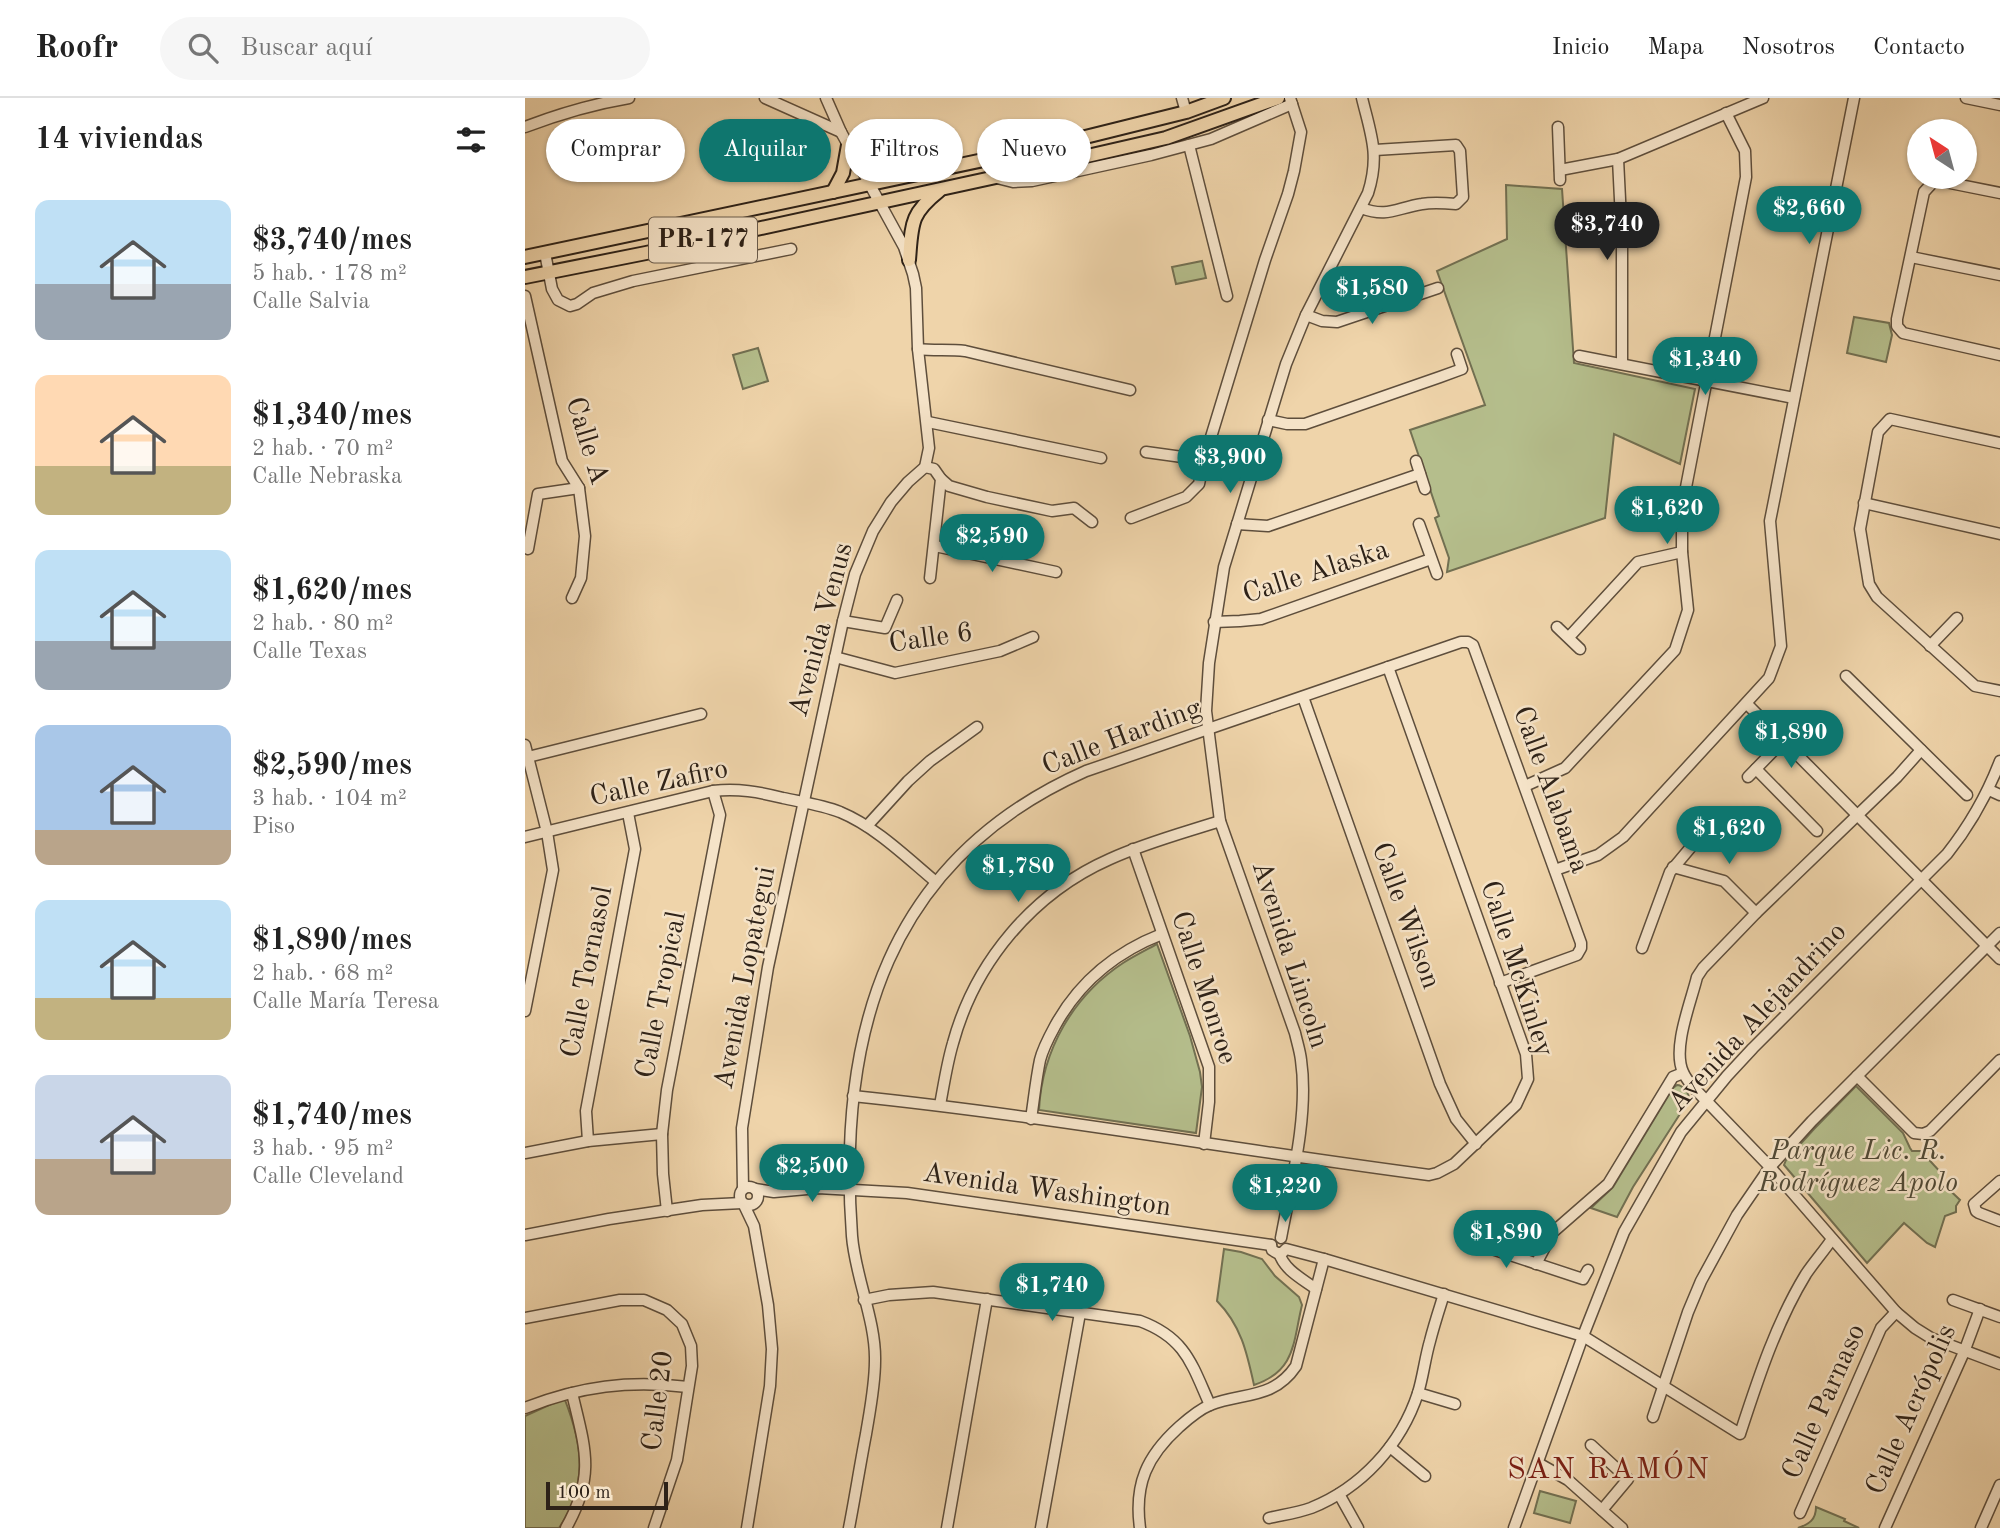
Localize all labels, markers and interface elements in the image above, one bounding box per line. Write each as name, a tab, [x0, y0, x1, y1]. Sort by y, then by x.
search box	[160, 17, 650, 80]
icon: search	[184, 29, 222, 67]
text: Roofr	[35, 32, 118, 65]
text: Buscar aquí	[240, 35, 372, 61]
text: Inicio	[1552, 36, 1610, 60]
text: Mapa	[1648, 36, 1704, 60]
text: Nosotros	[1742, 36, 1835, 60]
text: Contacto	[1873, 36, 1965, 60]
chip: Comprar	[546, 119, 685, 182]
chip: Alquilar	[699, 119, 831, 182]
chip: Filtros	[845, 119, 963, 182]
chip: Nuevo	[977, 119, 1091, 182]
north arrow	[1907, 119, 1977, 189]
map controls	[1907, 119, 1977, 189]
icon: filters	[452, 121, 490, 159]
text: 14 viviendas	[35, 125, 203, 155]
pin: $2,660	[1752, 186, 1866, 246]
text: $2,660	[1772, 197, 1846, 220]
pin: $3,740	[1550, 202, 1664, 262]
text: $3,740	[1570, 213, 1644, 236]
road number: PR-177	[649, 217, 757, 262]
text: $3,740/mes	[252, 226, 412, 256]
icon: home	[91, 228, 175, 312]
text: 5 hab. · 178 m²	[252, 262, 407, 285]
pin: $1,580	[1315, 266, 1429, 326]
text: $1,580	[1335, 277, 1409, 300]
text: Calle Salvia	[252, 290, 370, 313]
pin: $1,340	[1648, 338, 1762, 397]
text: $1,340	[1668, 348, 1742, 371]
street label: Calle A	[559, 394, 613, 488]
text: $1,340/mes	[252, 401, 412, 431]
icon: home	[91, 403, 175, 487]
pin: $3,900	[1173, 436, 1287, 495]
text: 2 hab. · 70 m²	[252, 437, 393, 460]
text: $3,900	[1193, 446, 1267, 469]
text: Calle Nebraska	[252, 465, 402, 488]
pin: $1,620	[1610, 486, 1724, 546]
text: $1,620	[1630, 497, 1704, 520]
pin: $2,590	[935, 514, 1049, 574]
text: $2,590	[955, 525, 1029, 548]
street label: Calle Alaska	[1240, 536, 1393, 610]
street label: Avenida Venus	[785, 540, 859, 720]
text: $1,620/mes	[252, 576, 412, 606]
icon: home	[91, 578, 175, 662]
text: 2 hab. · 80 m²	[252, 612, 393, 635]
street label: Calle 6	[887, 619, 975, 659]
text: Calle Texas	[252, 640, 367, 663]
street label: Calle Harding	[1038, 695, 1206, 781]
street label: Calle Alabama	[1507, 703, 1593, 877]
pin: $1,890	[1734, 710, 1848, 770]
text: $1,890	[1754, 721, 1828, 744]
text: $2,590/mes	[252, 751, 412, 781]
icon: home	[91, 753, 175, 837]
street label: Calle Zafiro	[587, 756, 731, 812]
text: 3 hab. · 104 m²	[252, 787, 407, 810]
pin: $1,620	[1672, 806, 1786, 866]
text: Piso	[252, 815, 295, 838]
text: $1,620	[1692, 817, 1766, 840]
street label: Calle Wilson	[1366, 839, 1444, 993]
pin: $1,780	[961, 844, 1075, 904]
text: $1,780	[981, 855, 1055, 878]
street label: Avenida Lincoln	[1246, 858, 1332, 1052]
street label: Avenida Lopategui	[711, 864, 781, 1092]
street label: Calle McKinley	[1474, 878, 1558, 1061]
street label: Calle Tornasol	[558, 884, 618, 1060]
street label: Calle Monroe	[1165, 908, 1241, 1068]
street label: Calle Tropical	[632, 909, 692, 1081]
street label: Avenida Alejandrino	[1663, 918, 1853, 1118]
text: $1,890/mes	[252, 926, 412, 956]
icon: home	[91, 928, 175, 1012]
text: 2 hab. · 68 m²	[252, 962, 393, 985]
text: Calle María Teresa	[252, 990, 439, 1013]
text: $1,740/mes	[252, 1101, 412, 1131]
icon: home	[91, 1103, 175, 1187]
text: 3 hab. · 95 m²	[252, 1137, 393, 1160]
park label: Parque Lic. R. Rodríguez Apolo	[1757, 1138, 1958, 1198]
pin: $2,500	[755, 1144, 869, 1204]
text: $2,500	[775, 1155, 849, 1178]
street label: Avenida Washington	[921, 1160, 1173, 1222]
pin: $1,220	[1228, 1164, 1342, 1224]
text: Calle Cleveland	[252, 1165, 404, 1188]
text: $1,220	[1248, 1175, 1322, 1198]
pin: $1,890	[1449, 1210, 1563, 1270]
text: $1,890	[1469, 1221, 1543, 1244]
pin: $1,740	[995, 1264, 1109, 1323]
text: $1,740	[1015, 1274, 1089, 1297]
street label: Calle Parnaso	[1778, 1320, 1872, 1484]
street label: Calle Acrópolis	[1862, 1321, 1962, 1499]
street label: Calle 20	[639, 1349, 679, 1453]
district label: SAN RAMÓN	[1507, 1450, 1711, 1485]
scale bar	[546, 1479, 669, 1511]
text: 100 m	[557, 1484, 610, 1503]

